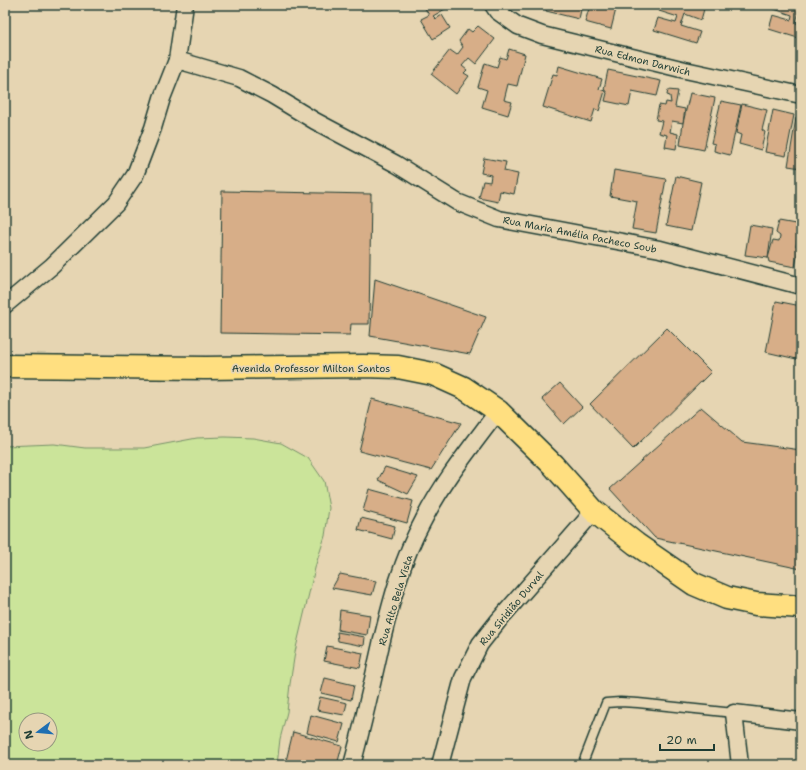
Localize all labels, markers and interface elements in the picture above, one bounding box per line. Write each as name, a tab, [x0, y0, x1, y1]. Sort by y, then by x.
street label: Rua Edmon Darwich	[594, 42, 692, 79]
street label: Rua Maria Amélia Pacheco Soub	[502, 213, 658, 256]
street label: Avenida Professor Milton Santos	[232, 362, 390, 375]
street label: Rua Alto Bela Vista	[376, 553, 416, 647]
street label: Rua Siridião Durval	[476, 568, 546, 648]
north arrow	[18, 712, 58, 752]
scale bar	[660, 726, 714, 752]
text: N	[20, 728, 37, 741]
text: 20 m	[666, 732, 697, 748]

